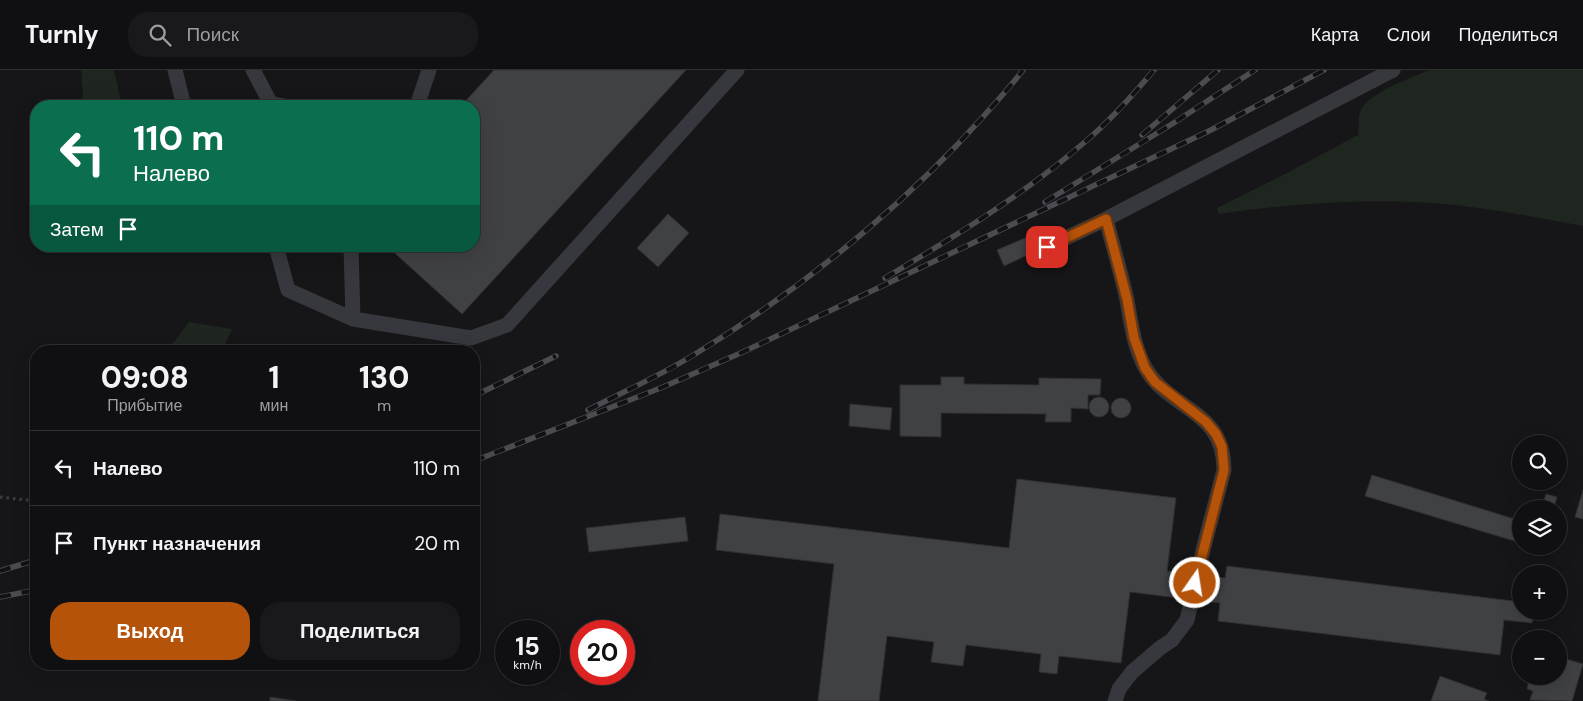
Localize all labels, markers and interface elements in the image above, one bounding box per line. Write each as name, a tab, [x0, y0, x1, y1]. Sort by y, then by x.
search box	[128, 12, 478, 57]
text: Turnly	[25, 19, 98, 50]
icon: search	[146, 21, 174, 49]
text: Поиск	[186, 22, 239, 47]
text: Карта	[1311, 23, 1359, 47]
text: Слои	[1387, 23, 1431, 47]
text: Поделиться	[1459, 23, 1558, 47]
text: 110 m	[133, 115, 224, 161]
icon: left	[50, 120, 115, 185]
text: Налево	[133, 159, 210, 188]
icon: arrive	[114, 215, 142, 243]
text: Затем	[50, 217, 104, 242]
pin	[1026, 226, 1068, 268]
icon: arrive	[1033, 233, 1061, 261]
text: 09:08	[101, 358, 189, 397]
text: 1	[268, 358, 279, 397]
text: 130	[359, 358, 409, 397]
text: Прибытие	[107, 395, 182, 416]
text: мин	[260, 395, 288, 416]
text: m	[377, 395, 391, 416]
map controls	[1512, 435, 1567, 685]
button: search	[1512, 435, 1567, 490]
icon: left	[50, 454, 78, 482]
text: Налево	[93, 456, 163, 481]
text: 110 m	[413, 456, 460, 481]
button: layers	[1512, 500, 1567, 555]
icon: arrive	[50, 529, 78, 557]
text: Пункт назначения	[93, 531, 261, 556]
text: 20 m	[414, 531, 460, 556]
position arrow	[1168, 556, 1220, 608]
button: +	[1512, 565, 1567, 620]
button: Выход	[50, 602, 250, 660]
button: Поделиться	[260, 602, 460, 660]
speed limit sign: 20	[570, 620, 635, 685]
text: 15	[515, 630, 540, 663]
button: −	[1512, 630, 1567, 685]
text: km/h	[513, 657, 542, 673]

